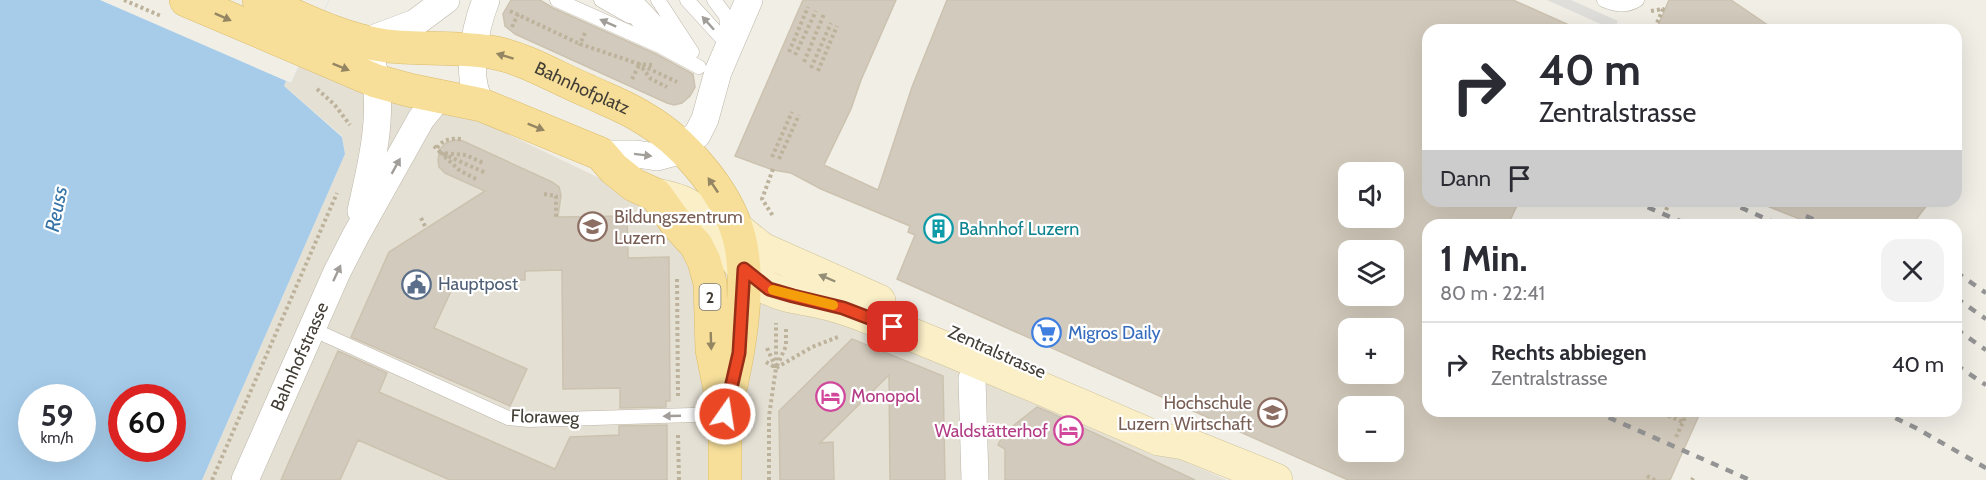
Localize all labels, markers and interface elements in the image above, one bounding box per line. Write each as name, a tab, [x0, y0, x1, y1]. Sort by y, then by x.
one-way arrow	[215, 12, 232, 21]
one-way arrow	[702, 16, 715, 31]
one-way arrow	[599, 18, 617, 28]
text: 40 m	[1539, 44, 1641, 96]
icon: right	[1440, 48, 1518, 126]
one-way arrow	[496, 51, 514, 60]
street label: Bahnhofplatz	[531, 57, 634, 119]
one-way arrow	[332, 62, 350, 72]
text: Zentralstrasse	[1539, 96, 1696, 129]
one-way arrow	[528, 122, 546, 132]
one-way arrow	[633, 150, 652, 160]
one-way arrow	[391, 158, 401, 175]
map controls	[1338, 162, 1404, 462]
button: sound	[1338, 162, 1404, 228]
icon: arrive	[1503, 162, 1536, 195]
text: Dann	[1440, 165, 1491, 192]
one-way arrow	[707, 177, 719, 193]
water label: Reuss	[40, 184, 72, 234]
place label: Bildungszentrum Luzern	[614, 206, 743, 249]
school or university icon: Bildungszentrum Luzern	[577, 211, 609, 243]
building icon: Bahnhof Luzern	[922, 213, 954, 245]
place label: Bahnhof Luzern	[959, 218, 1079, 240]
text: 1 Min.	[1440, 236, 1528, 280]
button: close	[1881, 239, 1944, 302]
button: layers	[1338, 240, 1404, 306]
one-way arrow	[332, 264, 341, 281]
public building icon: Hauptpost	[401, 268, 433, 300]
place label: Hauptpost	[438, 273, 518, 295]
one-way arrow	[818, 273, 836, 283]
text: 80 m · 22:41	[1440, 281, 1545, 305]
road number: 2	[700, 284, 720, 310]
street label: Bahnhofstrasse	[266, 299, 333, 414]
pin	[867, 301, 918, 352]
icon: arrive	[876, 310, 909, 343]
supermarket icon: Migros Daily	[1031, 317, 1063, 349]
button: +	[1338, 318, 1404, 384]
street label: Zentralstrasse	[945, 321, 1049, 383]
place label: Migros Daily	[1068, 322, 1161, 344]
one-way arrow	[707, 332, 716, 351]
text: Rechts abbiegen	[1491, 339, 1647, 366]
icon: right	[1440, 348, 1473, 381]
text: 40 m	[1892, 351, 1944, 378]
text: Zentralstrasse	[1491, 366, 1608, 390]
hotel icon: Monopol	[814, 380, 846, 412]
position arrow	[693, 382, 757, 446]
speed limit sign: 60	[108, 384, 186, 462]
place label: Monopol	[851, 385, 920, 407]
place label: Hochschule Luzern Wirtschaft	[1118, 392, 1252, 435]
button: −	[1338, 396, 1404, 462]
text: 59	[41, 397, 73, 434]
school or university icon: Hochschule Luzern Wirtschaft	[1257, 397, 1289, 429]
street label: Floraweg	[510, 405, 581, 429]
one-way arrow	[663, 411, 682, 420]
hotel icon: Waldstätterhof	[1053, 415, 1085, 447]
place label: Waldstätterhof	[934, 420, 1048, 442]
text: km/h	[41, 429, 73, 447]

